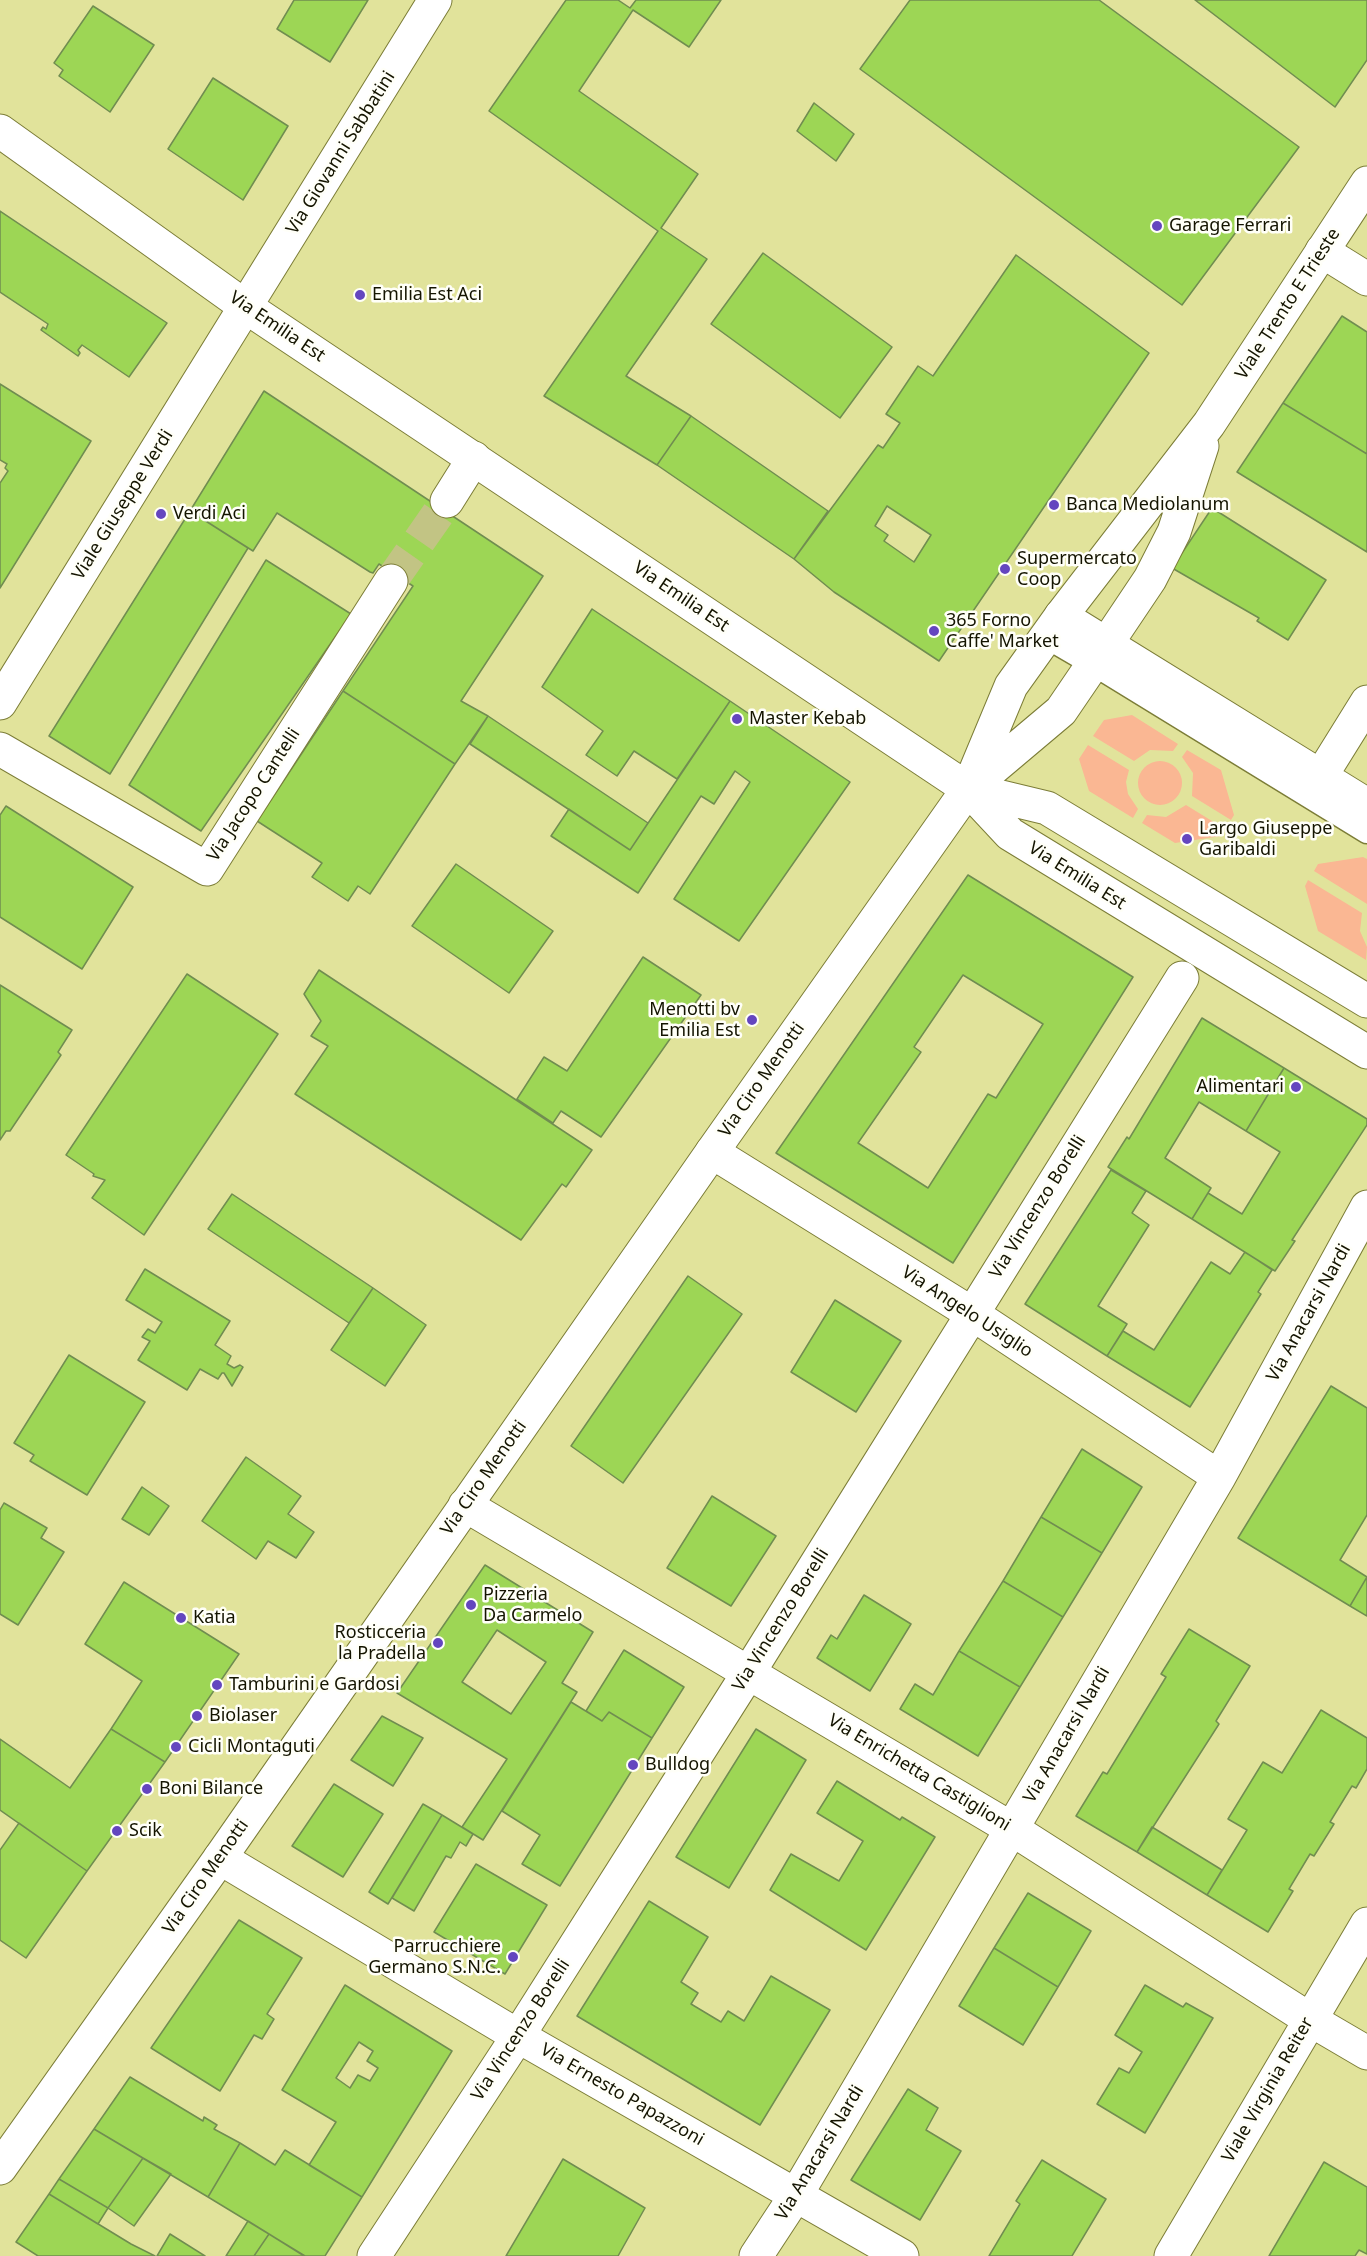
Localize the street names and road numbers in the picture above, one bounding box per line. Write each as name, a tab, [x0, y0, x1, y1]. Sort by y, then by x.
street label: Via Giovanni Sabbatini	[282, 67, 400, 239]
street label: Viale Trento E Trieste	[1231, 224, 1345, 384]
street label: Via Emilia Est	[225, 287, 329, 367]
street label: Viale Giuseppe Verdi	[68, 426, 178, 584]
street label: Via Emilia Est	[629, 557, 733, 637]
street label: Via Jacopo Cantelli	[203, 724, 305, 866]
street label: Via Emilia Est	[1024, 837, 1130, 915]
street label: Via Ciro Menotti	[714, 1019, 810, 1141]
street label: Via Vincenzo Borelli	[985, 1132, 1091, 1282]
street label: Via Anacarsi Nardi	[1262, 1241, 1356, 1385]
street label: Via Angelo Usiglio	[897, 1262, 1037, 1362]
street label: Via Ciro Menotti	[436, 1417, 532, 1539]
street label: Via Vincenzo Borelli	[728, 1545, 834, 1695]
street label: Via Anacarsi Nardi	[1019, 1663, 1115, 1807]
street label: Via Enrichetta Castiglioni	[824, 1710, 1014, 1836]
street label: Via Ciro Menotti	[158, 1816, 254, 1938]
street label: Via Vincenzo Borelli	[467, 1955, 575, 2105]
street label: Viale Virginia Reiter	[1218, 2014, 1318, 2166]
street label: Via Ernesto Papazzoni	[536, 2039, 708, 2151]
street label: Via Anacarsi Nardi	[771, 2082, 869, 2224]

